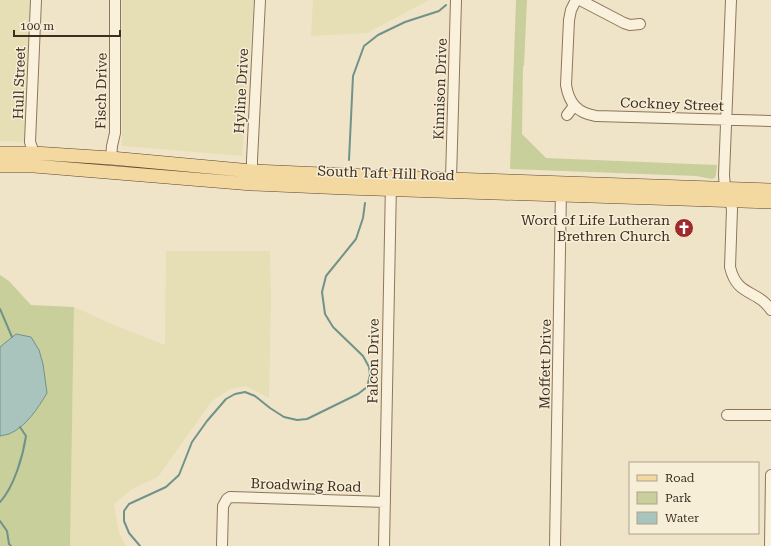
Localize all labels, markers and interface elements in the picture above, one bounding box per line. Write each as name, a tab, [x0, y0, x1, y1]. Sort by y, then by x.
scale bar	[14, 12, 120, 38]
text: 100 m	[20, 19, 54, 33]
street label: Kinnison Drive	[430, 38, 450, 140]
street label: Hull Street	[10, 46, 28, 120]
street label: Hyline Drive	[231, 48, 251, 134]
street label: Fisch Drive	[92, 52, 110, 129]
street label: Cockney Street	[620, 94, 724, 114]
street label: South Taft Hill Road	[317, 163, 455, 183]
place label: Word of Life Lutheran Brethren Church	[521, 212, 670, 244]
church icon: Word of Life Lutheran Brethren Church	[673, 217, 695, 239]
street label: Falcon Drive	[364, 318, 382, 404]
street label: Moffett Drive	[536, 318, 554, 409]
legend	[629, 462, 759, 534]
text: Road	[665, 471, 695, 485]
street label: Broadwing Road	[250, 475, 362, 495]
text: Park	[665, 491, 692, 505]
text: Water	[665, 511, 699, 525]

